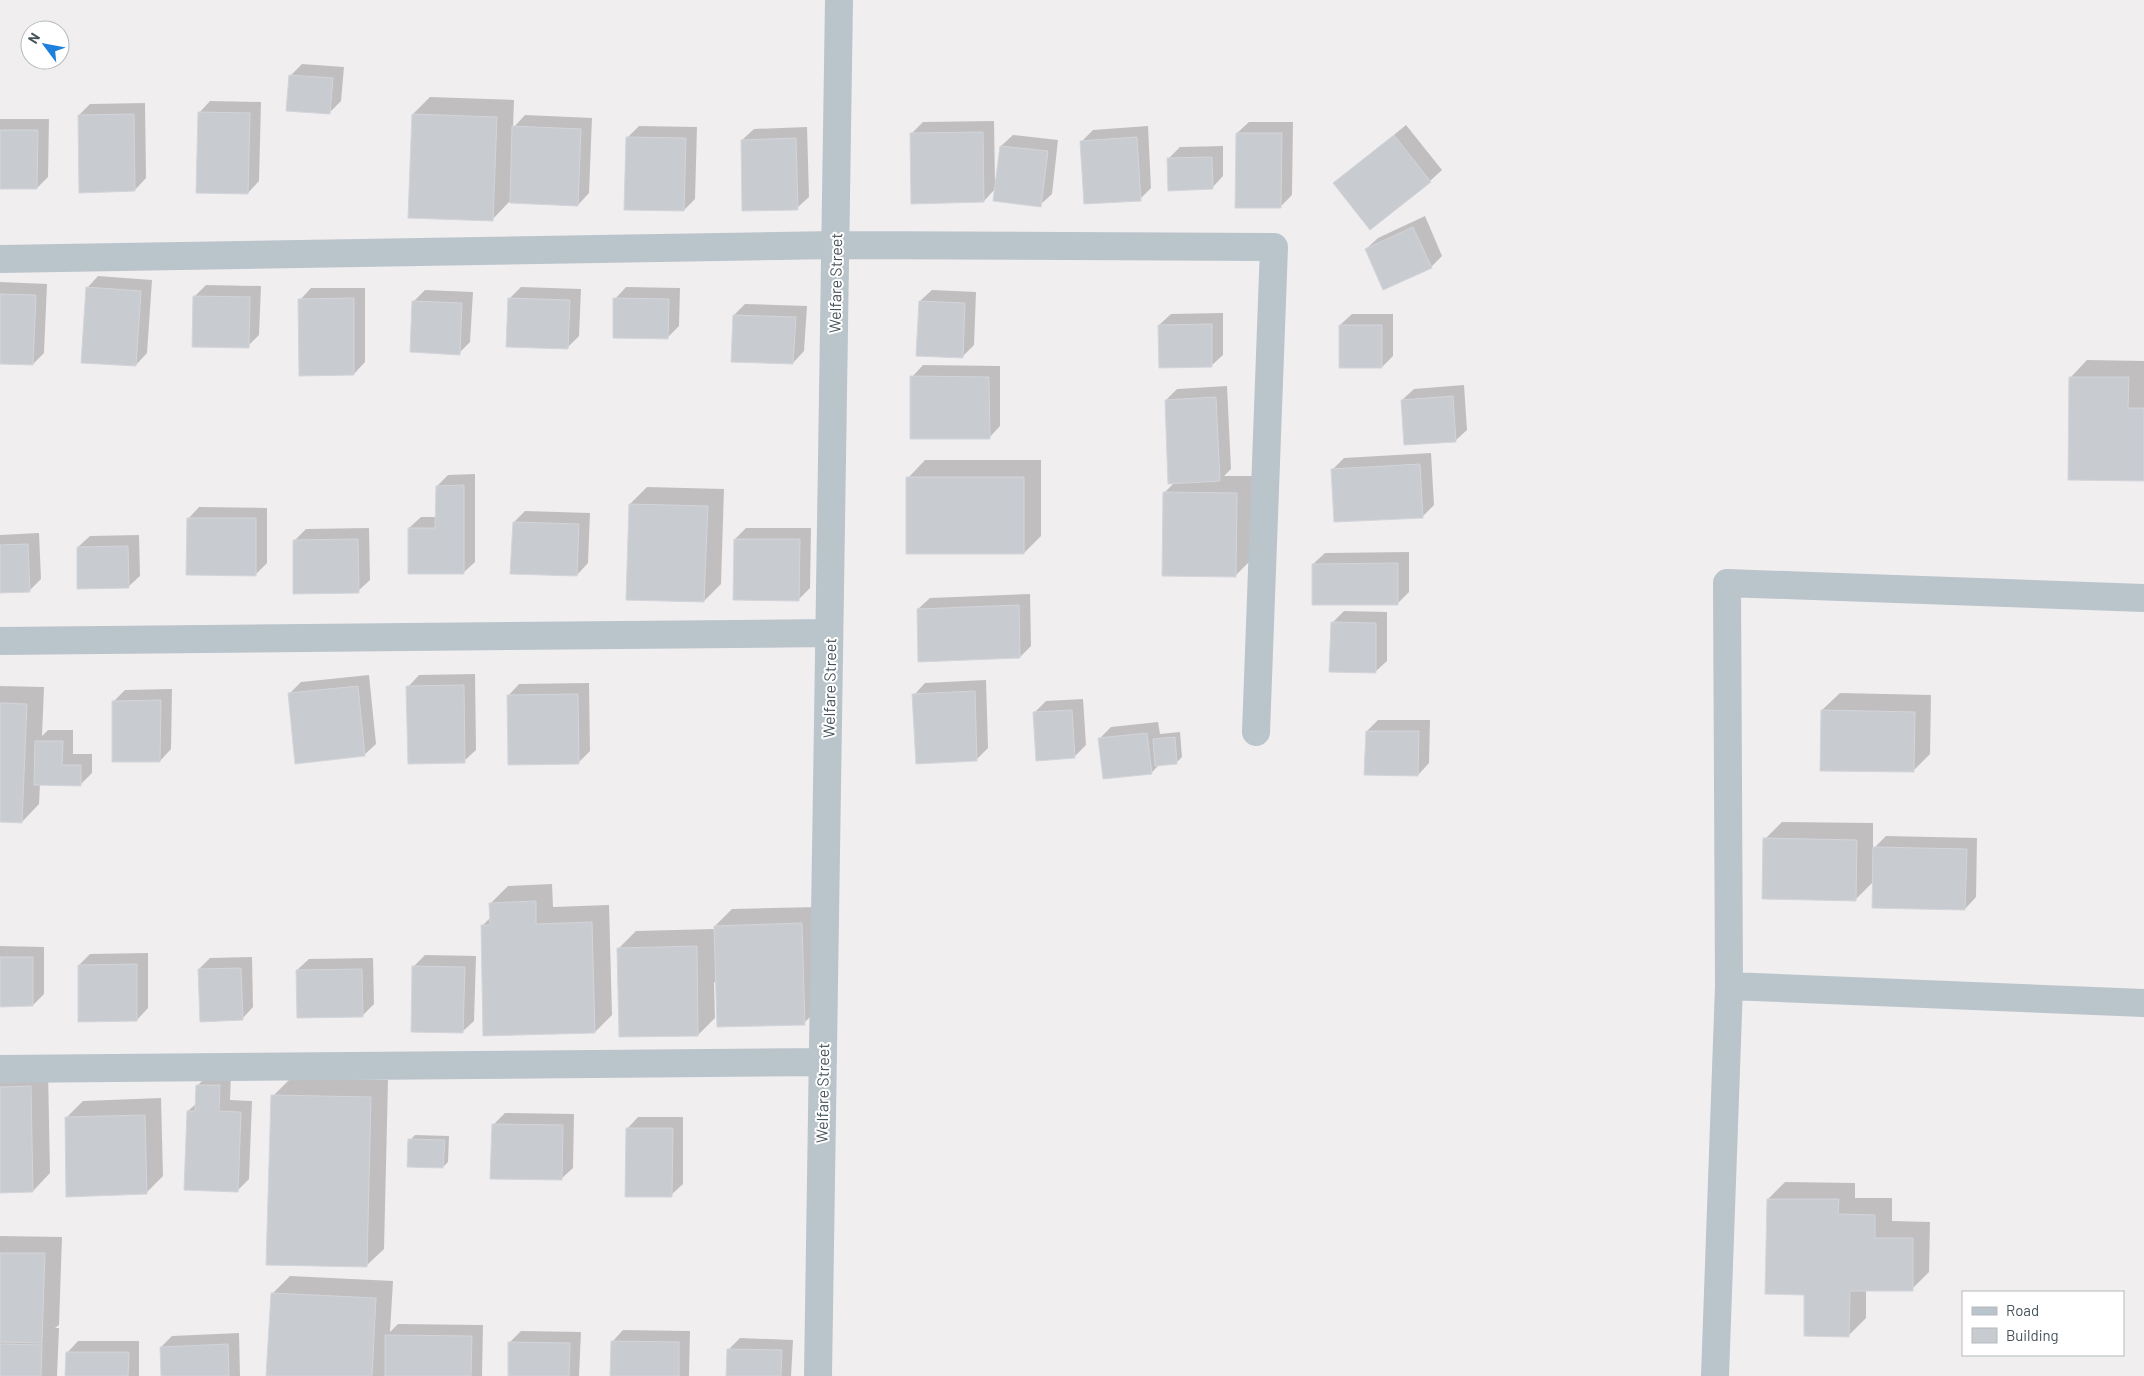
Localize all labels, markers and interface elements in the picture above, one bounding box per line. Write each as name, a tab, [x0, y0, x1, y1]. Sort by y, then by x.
north arrow	[20, 20, 70, 70]
text: N	[24, 29, 43, 46]
street label: Welfare Street	[825, 233, 845, 333]
street label: Welfare Street	[819, 638, 839, 738]
street label: Welfare Street	[812, 1043, 832, 1143]
legend	[1962, 1291, 2124, 1356]
text: Road	[2006, 1301, 2039, 1319]
text: Building	[2006, 1326, 2059, 1344]

